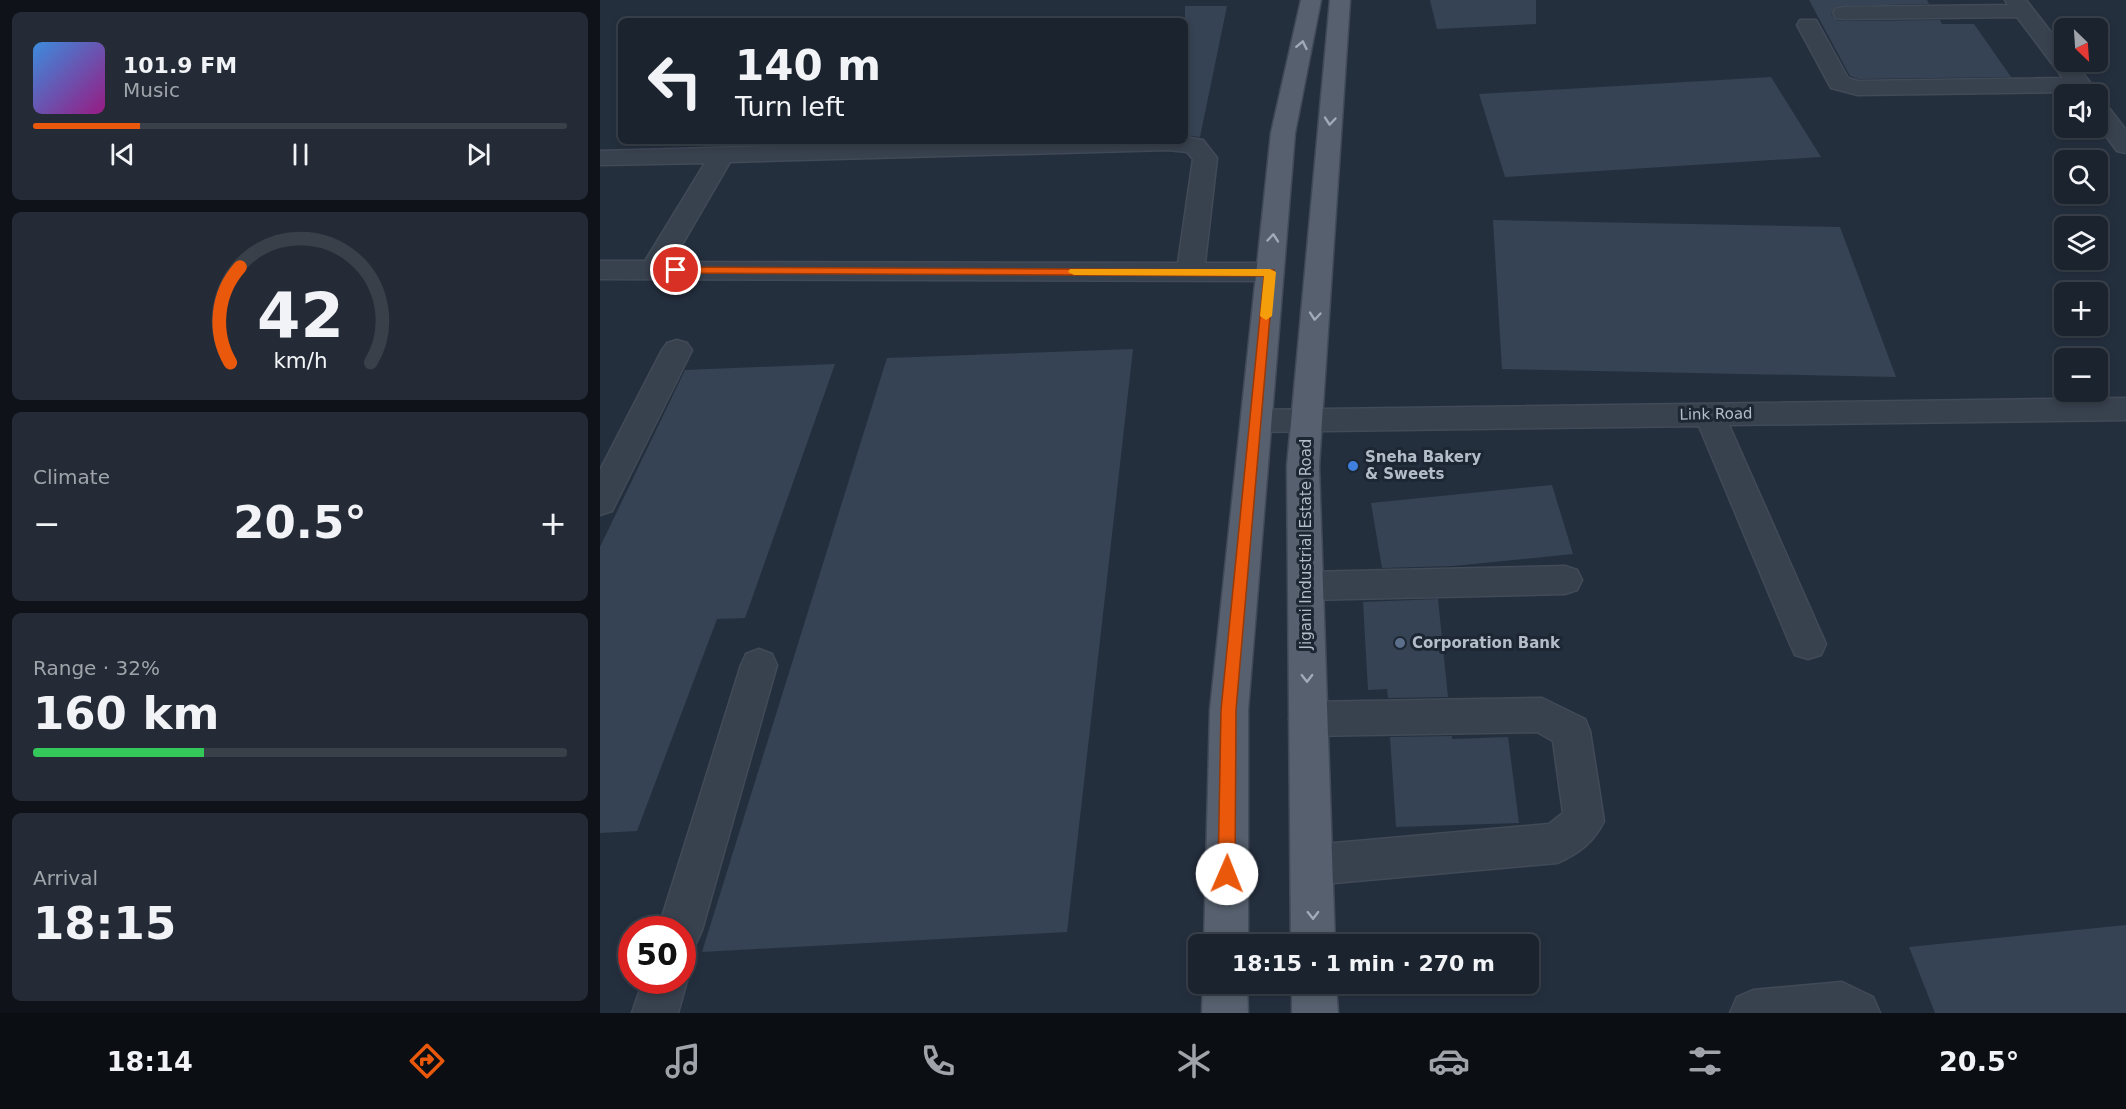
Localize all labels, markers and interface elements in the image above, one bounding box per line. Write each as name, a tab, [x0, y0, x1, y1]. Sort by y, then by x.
north arrow	[2054, 18, 2108, 72]
map controls	[2054, 18, 2108, 402]
one-way arrow	[1294, 40, 1307, 50]
text: 140 m	[735, 41, 881, 90]
icon: left	[636, 42, 714, 120]
text: 101.9 FM	[123, 53, 237, 78]
text: Music	[123, 78, 180, 102]
button: sound	[2054, 84, 2108, 138]
text: Turn left	[735, 91, 845, 122]
one-way arrow	[1324, 117, 1337, 126]
icon: previous	[106, 138, 139, 171]
icon: pause	[284, 138, 317, 171]
icon: next	[462, 138, 495, 171]
button: search	[2054, 150, 2108, 204]
button: layers	[2054, 216, 2108, 270]
one-way arrow	[1266, 233, 1279, 242]
pin	[650, 244, 701, 295]
icon: arrive	[659, 253, 692, 286]
text: 42	[257, 279, 343, 352]
button: +	[2054, 282, 2108, 336]
one-way arrow	[1309, 311, 1322, 320]
button: −	[2054, 348, 2108, 402]
text: km/h	[273, 349, 327, 374]
street label: Link Road	[1679, 404, 1753, 424]
street label: Jigani Industrial Estate Road	[1297, 439, 1315, 650]
place label: Sneha Bakery & Sweets	[1365, 448, 1481, 483]
marker: Sneha Bakery & Sweets	[1346, 459, 1360, 473]
text: Climate	[33, 465, 110, 489]
text: 20.5°	[233, 496, 367, 549]
text: −	[33, 504, 61, 543]
text: +	[539, 504, 567, 543]
place label: Corporation Bank	[1412, 634, 1561, 652]
marker: Corporation Bank	[1393, 636, 1407, 650]
text: Range · 32%	[33, 656, 160, 680]
one-way arrow	[1301, 673, 1314, 682]
text: 160 km	[33, 687, 219, 740]
position arrow	[1195, 842, 1259, 906]
text: Arrival	[33, 866, 98, 890]
text: 18:15	[33, 897, 176, 950]
one-way arrow	[1307, 910, 1319, 919]
speed limit sign: 50	[618, 916, 696, 994]
text: 18:15 · 1 min · 270 m	[1232, 951, 1495, 976]
icon: directions	[406, 1040, 448, 1082]
icon: music	[662, 1040, 704, 1082]
icon: phone	[917, 1040, 959, 1082]
icon: climate	[1173, 1040, 1215, 1082]
icon: car	[1428, 1040, 1470, 1082]
icon: filters	[1684, 1040, 1726, 1082]
text: 18:14	[107, 1046, 193, 1077]
text: 20.5°	[1939, 1046, 2019, 1077]

